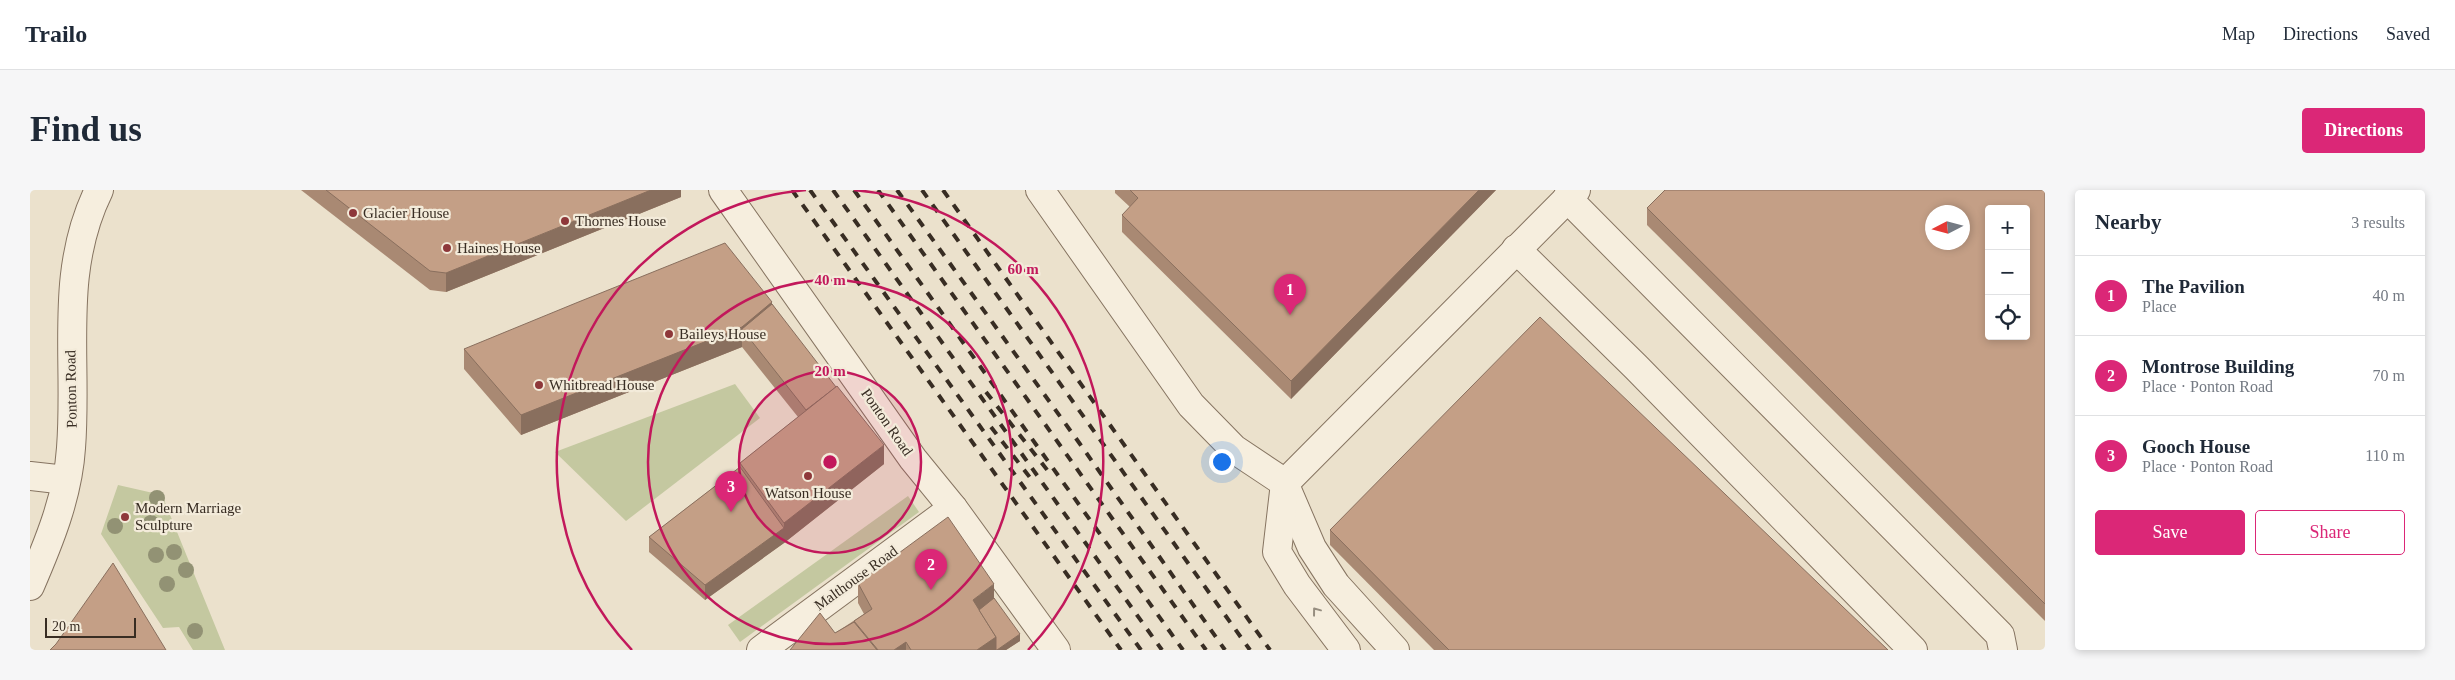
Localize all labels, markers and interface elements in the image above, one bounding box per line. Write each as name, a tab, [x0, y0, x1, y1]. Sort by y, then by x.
text: Trailo	[25, 21, 87, 47]
text: Map	[2222, 24, 2255, 44]
text: Directions	[2283, 24, 2358, 44]
text: Saved	[2386, 24, 2430, 44]
button: Directions	[2302, 108, 2425, 153]
text: Find us	[30, 110, 142, 149]
place label: Glacier House	[363, 205, 450, 221]
north arrow	[1925, 205, 1970, 250]
map controls	[1985, 205, 2030, 340]
button: +	[1985, 205, 2030, 250]
marker: Glacier House	[347, 207, 359, 219]
text: Nearby	[2095, 210, 2162, 234]
place label: Thornes House	[575, 213, 667, 229]
text: 3 results	[2351, 214, 2405, 231]
marker: Thornes House	[559, 215, 571, 227]
place label: Haines House	[457, 240, 541, 256]
marker: Haines House	[441, 242, 453, 254]
button: −	[1985, 250, 2030, 295]
text: 60 m	[1007, 261, 1039, 277]
text: 40 m	[814, 272, 846, 288]
pin: 1	[1274, 274, 1306, 315]
text: The Pavilion	[2142, 276, 2245, 297]
text: 1	[2107, 287, 2115, 304]
text: 40 m	[2373, 287, 2405, 304]
button: locate	[1985, 295, 2030, 340]
text: Place	[2142, 298, 2177, 315]
place label: Baileys House	[679, 326, 766, 342]
marker: Baileys House	[663, 328, 675, 340]
street label: Ponton Road	[62, 349, 80, 428]
text: Montrose Building	[2142, 356, 2294, 377]
text: 20 m	[814, 363, 846, 379]
text: 2	[2107, 367, 2115, 384]
text: 70 m	[2373, 367, 2405, 384]
place label: Whitbread House	[549, 377, 655, 393]
text: Place · Ponton Road	[2142, 378, 2273, 395]
marker: Whitbread House	[533, 379, 545, 391]
street label: Ponton Road	[858, 385, 916, 459]
text: Gooch House	[2142, 436, 2250, 457]
text: 3	[2107, 447, 2115, 464]
text: 110 m	[2365, 447, 2405, 464]
your location	[1209, 449, 1235, 475]
centre of rings	[821, 453, 839, 471]
text: Place · Ponton Road	[2142, 458, 2273, 475]
marker: Watson House	[802, 470, 814, 482]
pin: 3	[715, 471, 747, 512]
place label: Watson House	[765, 485, 852, 501]
place label: Modern Marriage Sculpture	[135, 500, 242, 533]
button: Save	[2095, 510, 2245, 555]
button: Share	[2255, 510, 2405, 555]
marker: Modern Marriage Sculpture	[119, 511, 131, 523]
street label: Malthouse Road	[811, 542, 901, 613]
pin: 2	[915, 549, 947, 590]
one-way arrow	[1314, 608, 1322, 617]
scale bar	[45, 615, 136, 638]
text: 20 m	[52, 619, 80, 634]

